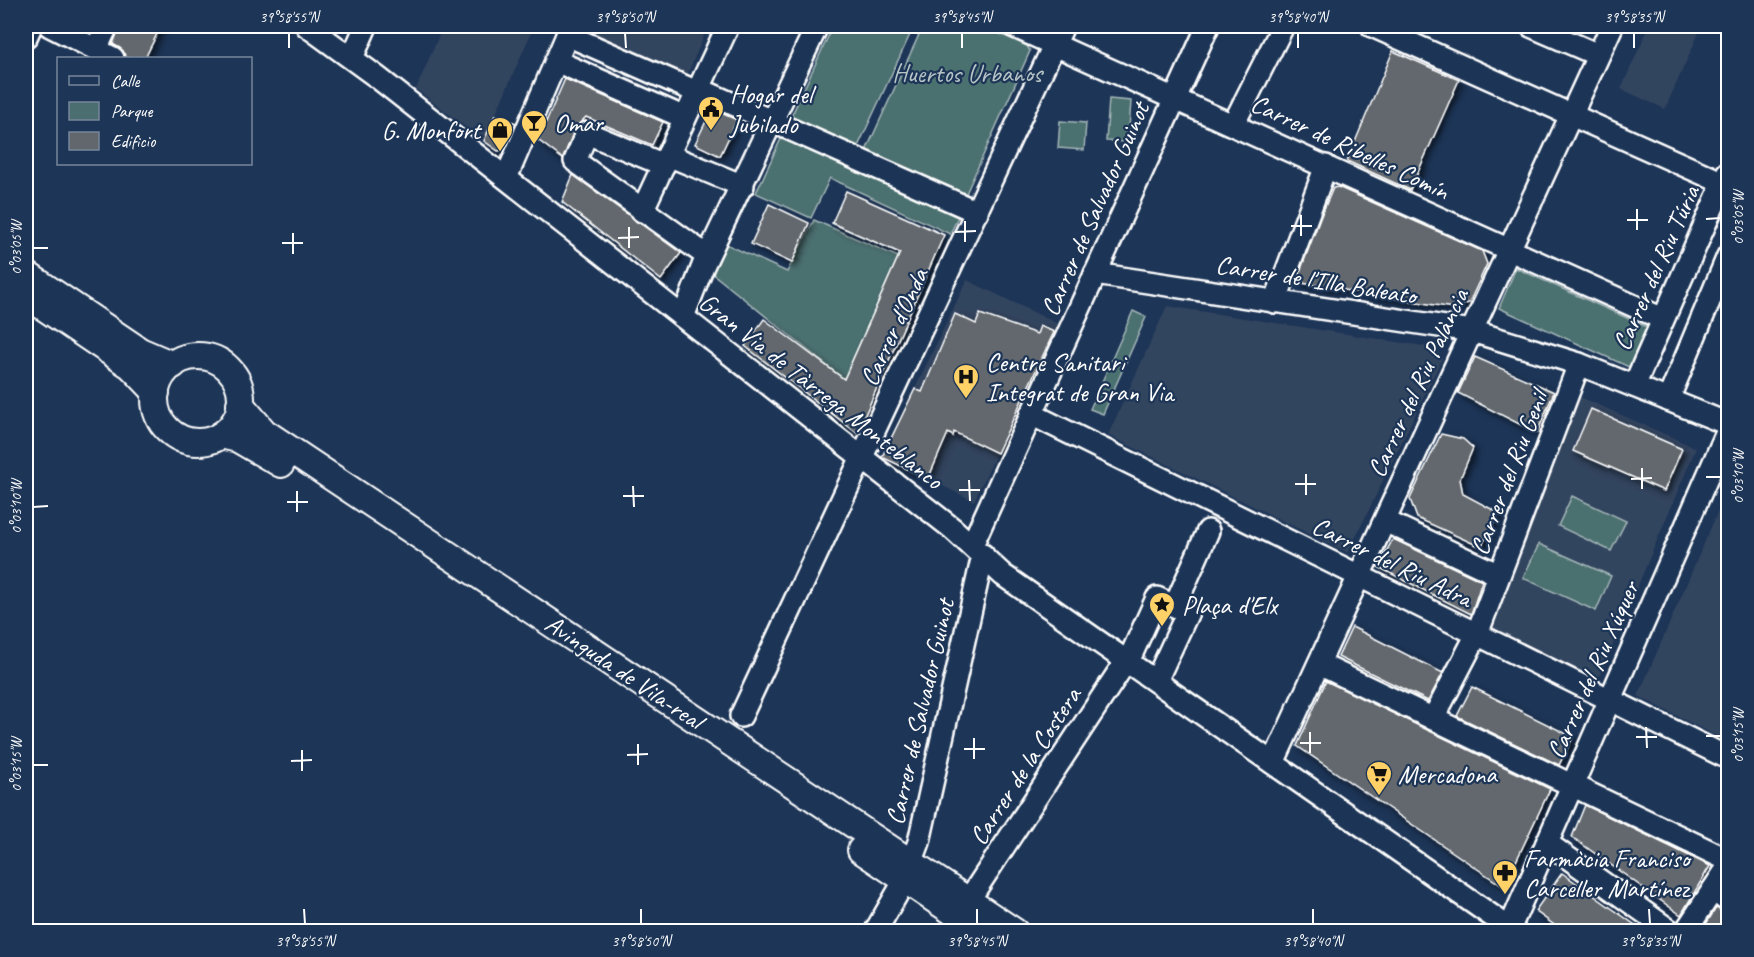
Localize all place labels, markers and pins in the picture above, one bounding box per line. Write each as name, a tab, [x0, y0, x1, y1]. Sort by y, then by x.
place label: Hogar del Jubilado	[728, 78, 817, 141]
public building icon: Hogar del Jubilado	[696, 94, 726, 132]
place label: Omar	[554, 107, 604, 140]
bar icon: Omar	[519, 108, 549, 146]
place label: G. Monfort	[382, 114, 482, 147]
shop icon: G. Monfort	[485, 115, 515, 153]
place label: Centre Sanitari Integrat de Gran Via	[986, 346, 1176, 409]
hospital icon: Centre Sanitari Integrat de Gran Via	[951, 362, 981, 400]
place label: Plaça d'Elx	[1182, 589, 1279, 622]
place icon: Plaça d'Elx	[1147, 590, 1177, 628]
place label: Mercadona	[1398, 758, 1498, 791]
supermarket icon: Mercadona	[1364, 759, 1394, 797]
place label: Farmàcia Franciso Carceller Martínez	[1524, 842, 1692, 905]
pharmacy icon: Farmàcia Franciso Carceller Martínez	[1490, 858, 1520, 896]

